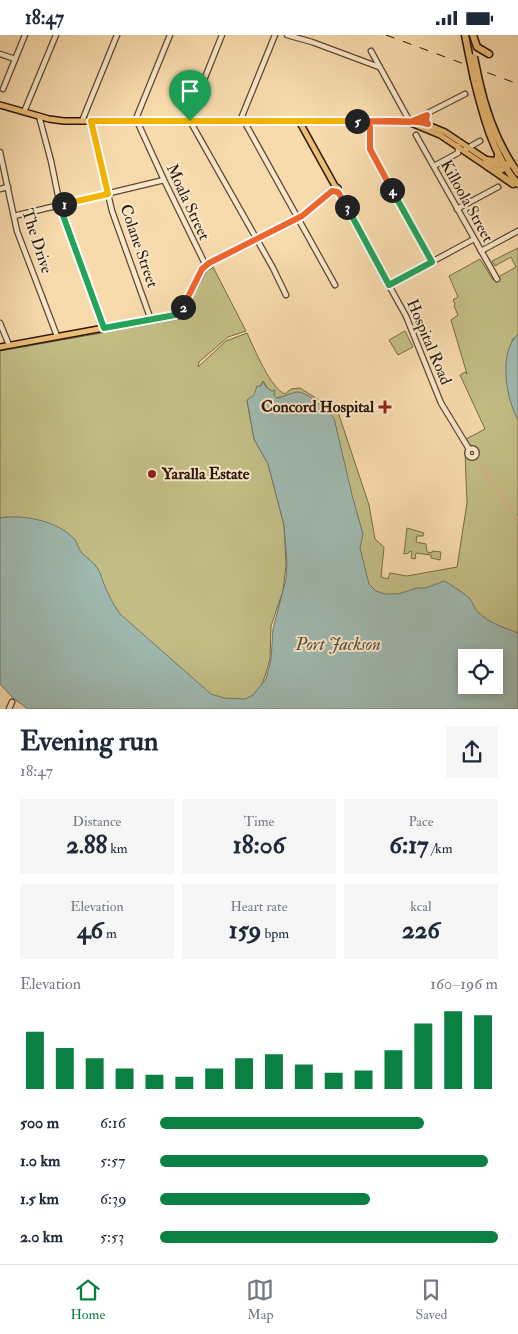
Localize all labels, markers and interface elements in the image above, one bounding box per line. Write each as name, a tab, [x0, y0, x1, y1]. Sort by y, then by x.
text: 18:47	[25, 6, 64, 30]
pin	[169, 70, 211, 121]
icon: arrive	[176, 77, 204, 105]
pin: 5	[344, 109, 370, 133]
text: 5	[354, 113, 361, 130]
street label: Killoola Street	[436, 156, 498, 246]
street label: Moala Street	[162, 161, 214, 243]
pin: 4	[380, 177, 404, 203]
text: 4	[389, 182, 396, 199]
pin: 1	[52, 191, 76, 217]
pin: 3	[334, 195, 360, 219]
text: 1	[62, 196, 67, 213]
text: 3	[345, 199, 350, 216]
street label: Colane Street	[115, 202, 163, 290]
street label: The Drive	[17, 206, 57, 276]
pin: 2	[170, 295, 196, 319]
street label: Hospital Road	[401, 296, 456, 388]
text: 2	[180, 299, 187, 316]
place label: Concord Hospital	[261, 397, 375, 418]
marker: Concord Hospital	[378, 400, 392, 414]
place label: Yaralla Estate	[161, 464, 250, 484]
marker: Yaralla Estate	[146, 468, 158, 480]
water label: Port Jackson	[294, 633, 381, 656]
map controls	[458, 649, 503, 694]
button: locate	[458, 649, 503, 694]
text: Evening run	[20, 724, 158, 759]
button: share	[446, 726, 498, 778]
text: 18:47	[20, 761, 53, 781]
text: Distance	[73, 813, 121, 830]
text: Time	[244, 813, 274, 830]
text: Pace	[408, 813, 434, 830]
text: 2.88	[66, 830, 107, 861]
text: 18:06	[233, 830, 285, 861]
text: 6:17	[389, 830, 429, 861]
text: km	[107, 840, 128, 857]
text: /km	[429, 840, 453, 857]
text: Elevation	[70, 898, 124, 915]
text: Heart rate	[231, 898, 288, 915]
text: kcal	[410, 898, 432, 915]
text: 46	[77, 915, 103, 946]
text: 159	[229, 915, 261, 946]
text: 226	[402, 915, 440, 946]
text: m	[103, 925, 117, 942]
text: bpm	[261, 925, 289, 942]
text: Elevation	[20, 974, 81, 994]
text: 160–196 m	[430, 974, 498, 994]
text: 500 m	[20, 1113, 59, 1133]
text: 6:16	[100, 1113, 126, 1133]
text: 1.0 km	[20, 1151, 60, 1171]
text: 5:57	[100, 1151, 125, 1171]
text: 1.5 km	[20, 1189, 59, 1209]
text: 6:39	[100, 1189, 126, 1209]
text: 2.0 km	[20, 1227, 63, 1247]
text: 5:53	[100, 1227, 124, 1247]
tab: Home	[71, 1276, 105, 1323]
tab: Map	[246, 1276, 274, 1323]
tab: Saved	[415, 1276, 447, 1323]

